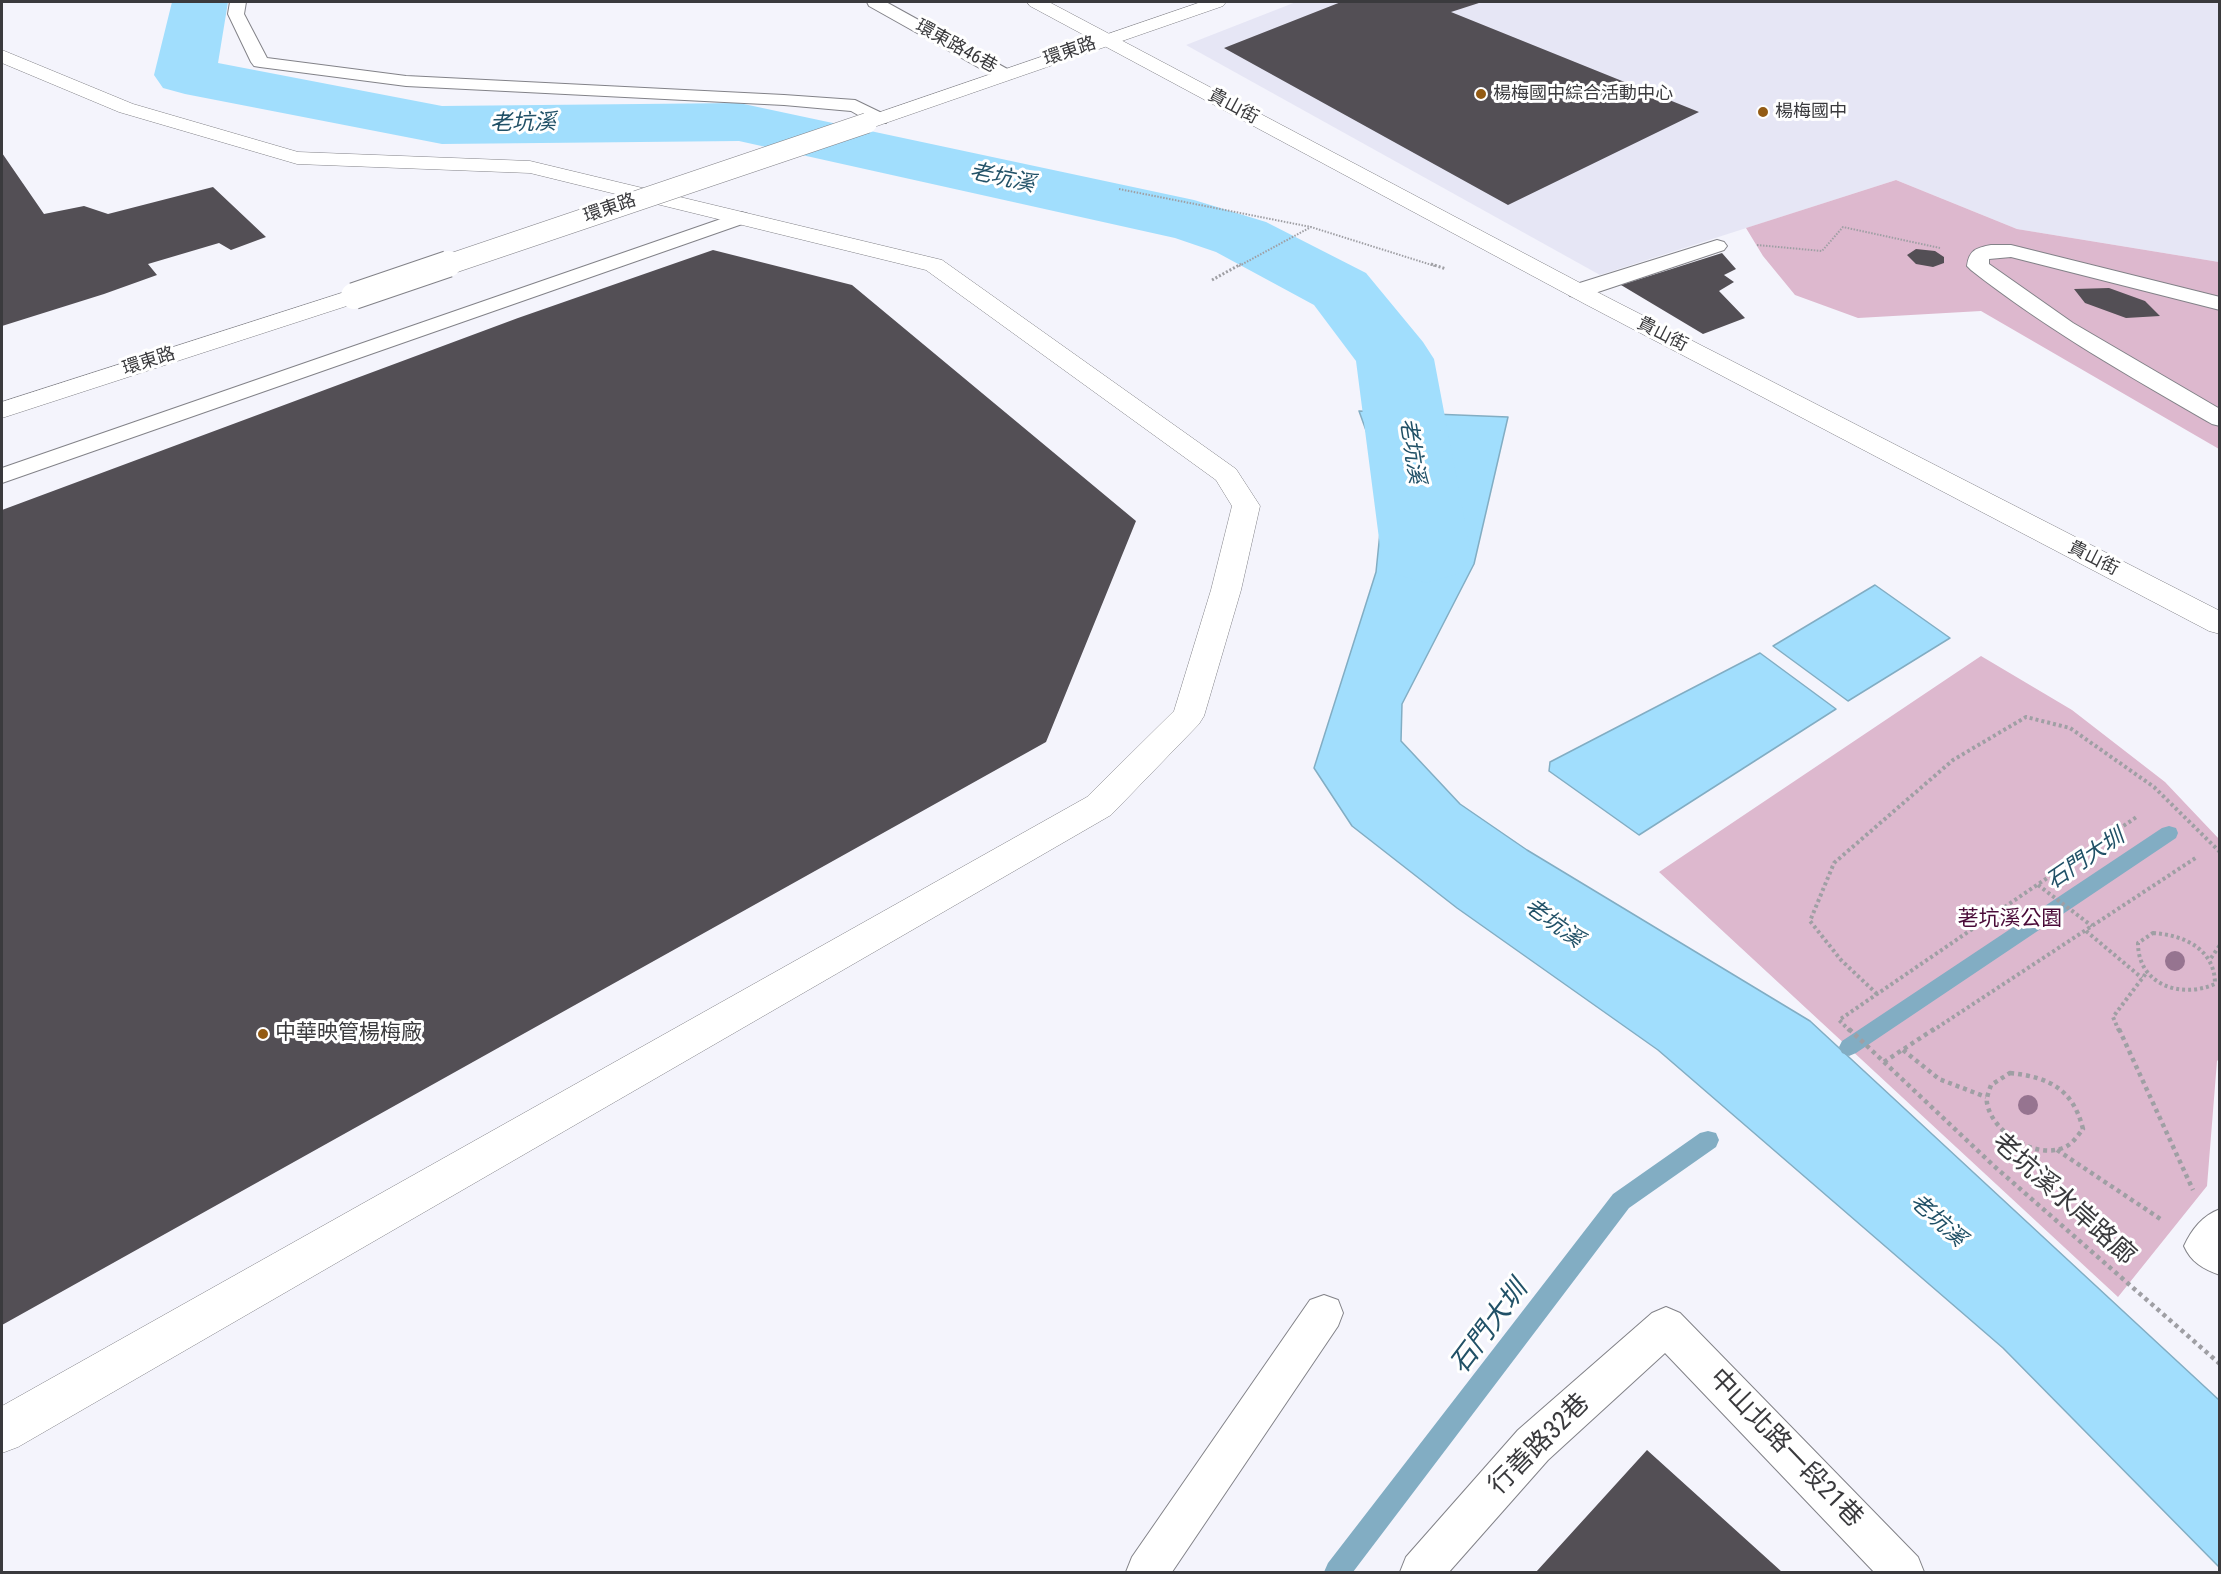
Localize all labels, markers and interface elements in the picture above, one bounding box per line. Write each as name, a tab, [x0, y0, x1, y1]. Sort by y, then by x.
street label: 環東路46巷	[912, 16, 1000, 78]
street label: 環東路	[1041, 33, 1099, 71]
place label: 楊梅國中綜合活動中心	[1493, 83, 1673, 105]
street label: 貴山街	[1204, 85, 1262, 129]
marker: 楊梅國中綜合活動中心	[1474, 87, 1488, 101]
place label: 楊梅國中	[1775, 101, 1847, 123]
marker: 楊梅國中	[1756, 105, 1770, 119]
water label: 老坑溪	[490, 110, 556, 138]
water label: 老坑溪	[967, 159, 1037, 199]
street label: 環東路	[581, 190, 639, 228]
street label: 貴山街	[1633, 313, 1691, 357]
street label: 環東路	[120, 343, 178, 381]
water label: 老坑溪	[1393, 416, 1429, 486]
street label: 貴山街	[2064, 537, 2122, 581]
water label: 石門大圳	[2042, 824, 2130, 896]
water label: 老坑溪	[1519, 894, 1587, 954]
park label: 荖坑溪公園	[1958, 907, 2062, 933]
place label: 中華映管楊梅廠	[275, 1021, 422, 1047]
marker: 中華映管楊梅廠	[256, 1027, 270, 1041]
street label: 老坑溪水岸路廊	[1985, 1128, 2141, 1272]
water label: 老坑溪	[1904, 1189, 1970, 1253]
water label: 石門大圳	[1445, 1275, 1535, 1381]
street label: 中山北路一段21巷	[1702, 1363, 1868, 1535]
street label: 行善路32巷	[1483, 1388, 1597, 1502]

